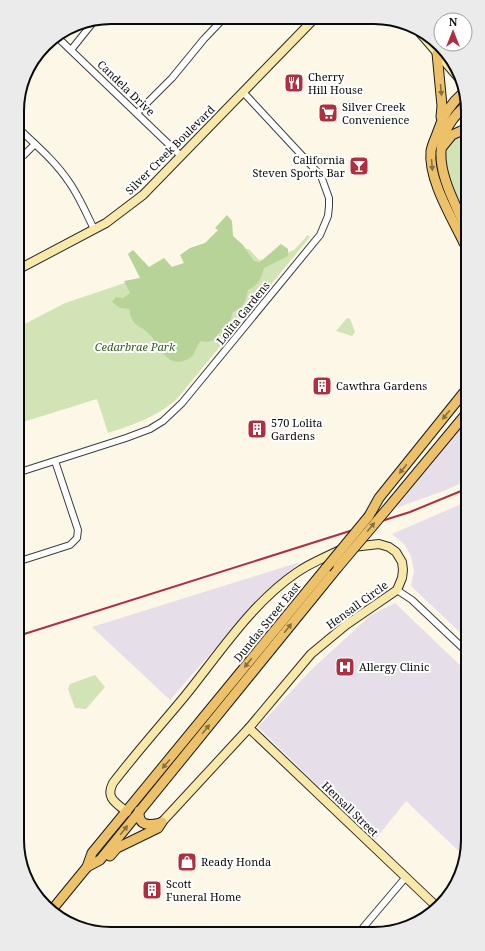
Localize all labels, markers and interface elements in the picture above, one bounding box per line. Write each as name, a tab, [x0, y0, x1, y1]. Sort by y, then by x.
north arrow	[433, 12, 473, 52]
text: N	[449, 14, 458, 29]
street label: Candela Drive	[94, 57, 158, 119]
place label: Cherry Hill House	[308, 69, 363, 97]
restaurant icon: Cherry Hill House	[283, 72, 305, 94]
one-way arrow	[438, 84, 444, 96]
place label: Silver Creek Convenience	[342, 99, 409, 127]
street label: Silver Creek Boulevard	[122, 102, 218, 198]
supermarket icon: Silver Creek Convenience	[317, 102, 339, 124]
place label: California Steven Sports Bar	[253, 152, 346, 180]
bar icon: California Steven Sports Bar	[348, 155, 370, 177]
one-way arrow	[429, 159, 436, 171]
street label: Lolita Gardens	[213, 278, 273, 347]
park label: Cedarbrae Park	[95, 339, 176, 354]
building icon: Cawthra Gardens	[311, 375, 333, 397]
place label: Cawthra Gardens	[336, 378, 427, 393]
one-way arrow	[441, 409, 450, 420]
place label: 570 Lolita Gardens	[271, 415, 323, 443]
building icon: 570 Lolita Gardens	[246, 418, 268, 440]
one-way arrow	[398, 463, 407, 474]
one-way arrow	[367, 522, 376, 532]
street label: Hensall Circle	[323, 577, 391, 632]
street label: Dundas Street East	[230, 579, 303, 665]
one-way arrow	[283, 623, 292, 634]
hospital icon: Allergy Clinic	[334, 656, 356, 678]
one-way arrow	[244, 658, 253, 669]
place label: Allergy Clinic	[359, 659, 429, 674]
one-way arrow	[201, 724, 210, 734]
one-way arrow	[162, 759, 170, 769]
street label: Hensall Street	[319, 778, 382, 840]
one-way arrow	[119, 824, 128, 835]
shop icon: Ready Honda	[176, 851, 198, 873]
place label: Ready Honda	[201, 854, 271, 869]
place label: Scott Funeral Home	[166, 876, 241, 904]
building icon: Scott Funeral Home	[141, 879, 163, 901]

